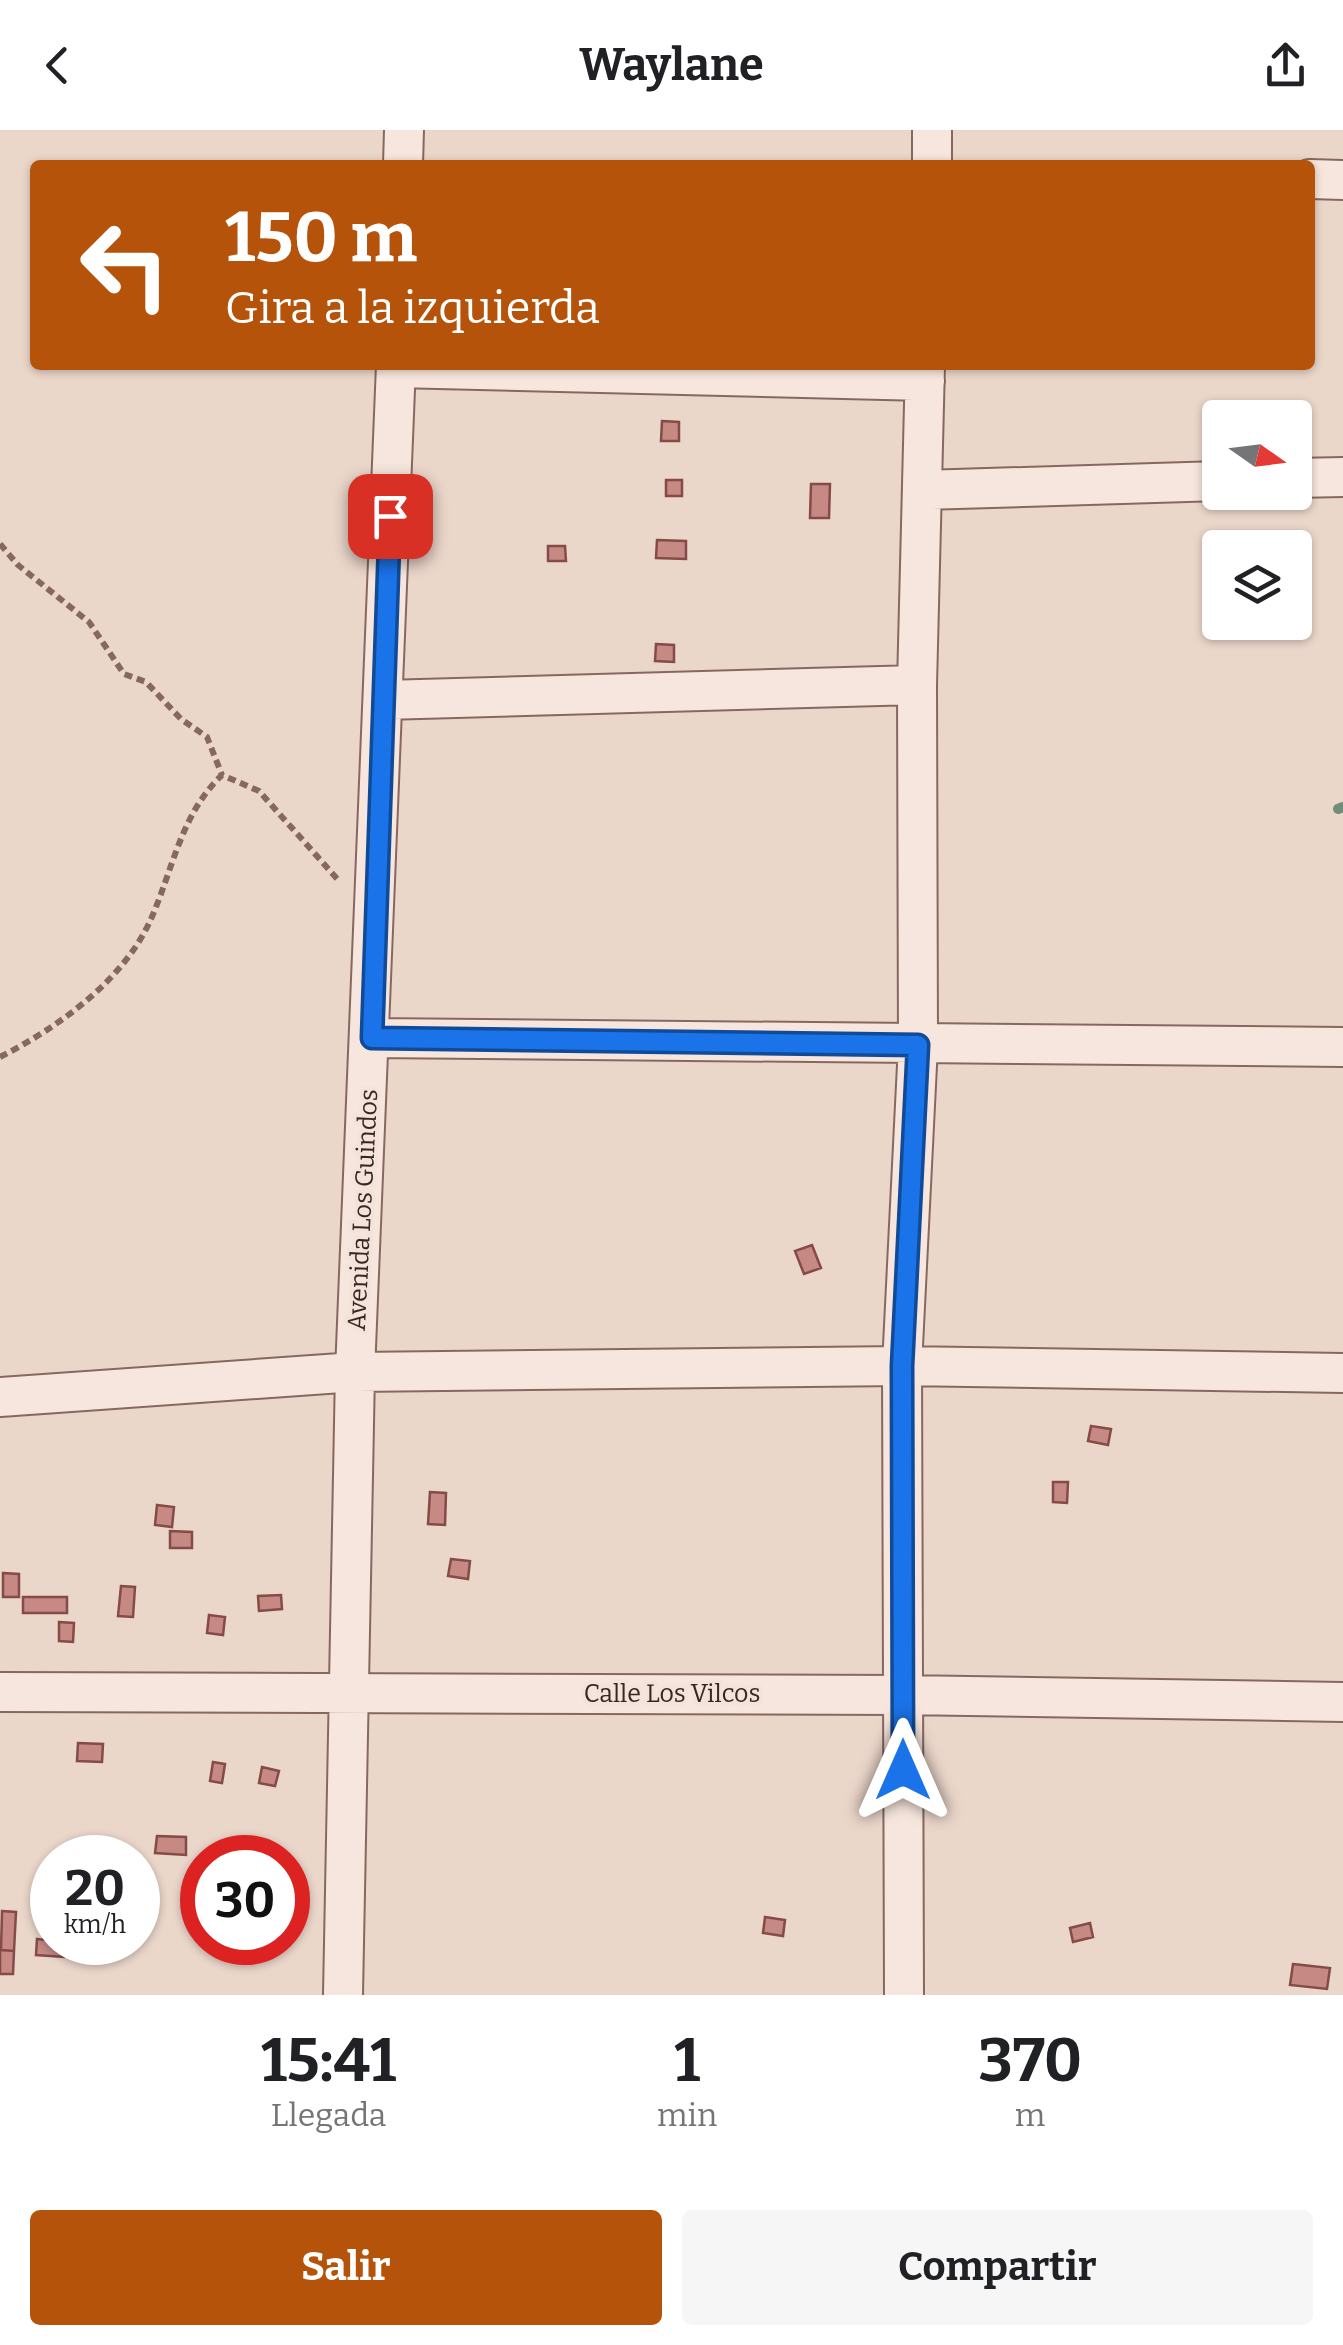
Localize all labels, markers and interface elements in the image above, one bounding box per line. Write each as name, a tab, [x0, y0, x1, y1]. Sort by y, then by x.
icon: back	[30, 38, 85, 93]
text: Waylane	[579, 38, 764, 92]
icon: share	[1258, 38, 1313, 93]
text: 150 m	[225, 196, 417, 280]
icon: left	[60, 200, 190, 330]
text: Gira a la izquierda	[225, 281, 600, 335]
north arrow	[1202, 400, 1312, 510]
map controls	[1202, 400, 1312, 640]
pin	[348, 474, 433, 559]
icon: arrive	[363, 489, 418, 544]
button: layers	[1202, 530, 1312, 640]
street label: Avenida Los Guindos	[342, 1088, 384, 1332]
street label: Calle Los Vilcos	[584, 1679, 760, 1709]
position arrow	[851, 1718, 955, 1822]
speed limit sign: 30	[180, 1835, 310, 1965]
text: 20	[65, 1858, 125, 1918]
text: km/h	[64, 1910, 126, 1940]
text: 15:41	[261, 2025, 396, 2097]
text: 1	[674, 2025, 700, 2097]
text: 370	[978, 2025, 1082, 2097]
text: Llegada	[271, 2096, 386, 2134]
text: min	[657, 2096, 717, 2134]
text: m	[1015, 2096, 1045, 2134]
button: Salir	[30, 2210, 662, 2325]
button: Compartir	[682, 2210, 1313, 2325]

